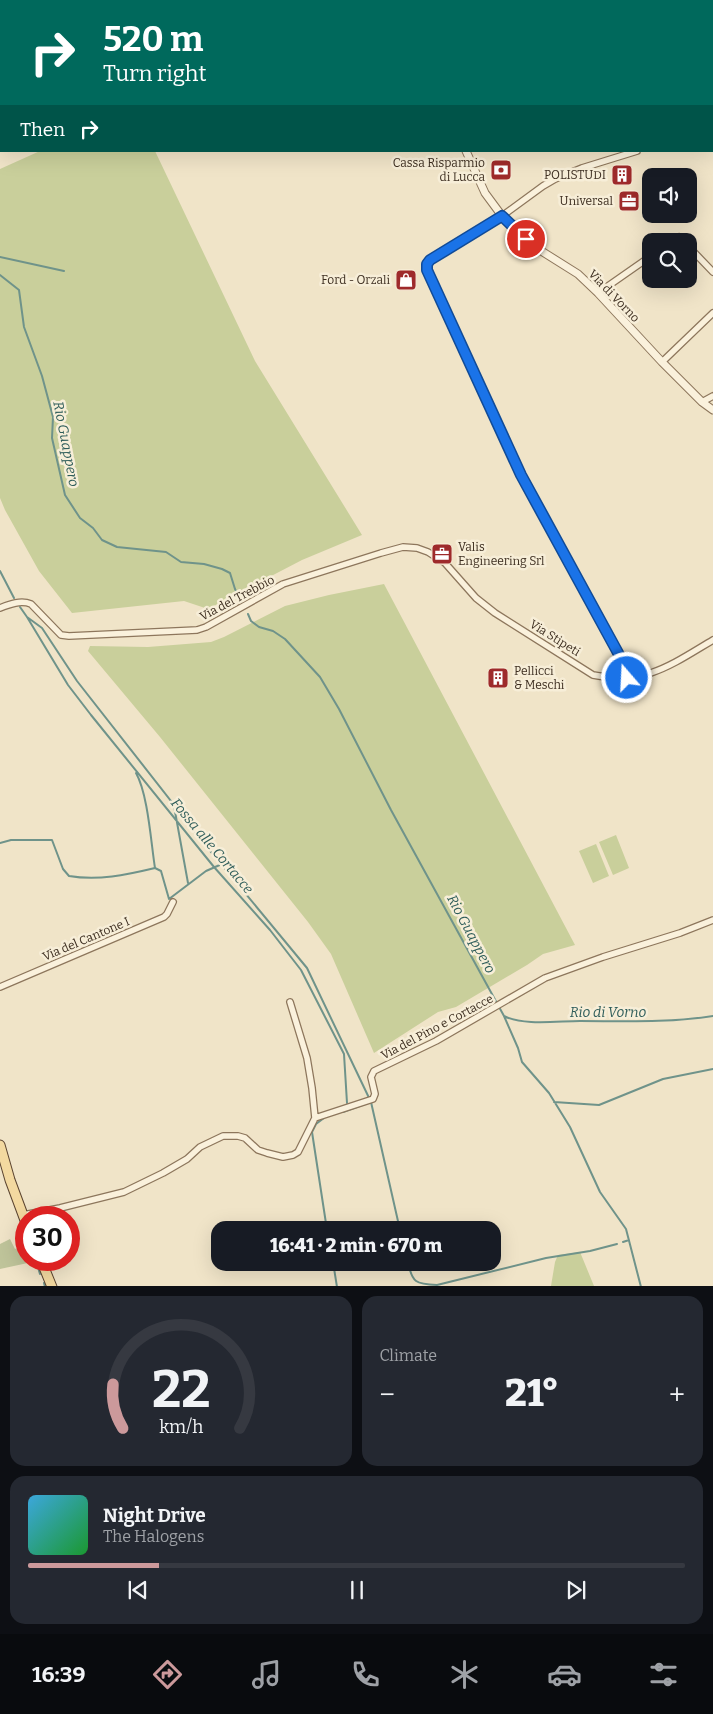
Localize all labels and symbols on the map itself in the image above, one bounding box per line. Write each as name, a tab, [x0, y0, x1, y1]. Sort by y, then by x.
place label: Cassa Risparmio di Lucca	[393, 156, 485, 184]
bank icon: Cassa Risparmio di Lucca	[489, 158, 513, 182]
building icon: POLISTUDI	[610, 163, 634, 187]
place label: POLISTUDI	[544, 168, 606, 182]
office icon: Universal	[617, 189, 641, 213]
place label: Universal	[559, 194, 614, 208]
pin	[505, 218, 547, 260]
street label: Via di Vorno	[586, 267, 642, 325]
shop icon: Ford - Orzali	[394, 268, 418, 292]
place label: Ford - Orzali	[321, 273, 390, 287]
water label: Rio Guappero	[49, 400, 83, 488]
place label: Valis Engineering Srl	[458, 540, 545, 568]
office icon: Valis Engineering Srl	[430, 542, 454, 566]
street label: Via del Trebbio	[197, 572, 277, 624]
street label: Via Stipeti	[527, 617, 583, 659]
position arrow	[600, 651, 652, 703]
place label: Pellicci & Meschi	[514, 664, 565, 692]
building icon: Pellicci & Meschi	[486, 666, 510, 690]
water label: Fossa alle Cortacce	[167, 795, 257, 897]
water label: Rio Guappero	[443, 892, 499, 976]
street label: Via del Cantone I	[40, 914, 132, 964]
street label: Via del Pino e Cortacce	[379, 991, 495, 1063]
water label: Rio di Vorno	[570, 1004, 646, 1021]
speed limit sign: 30	[15, 1206, 80, 1271]

